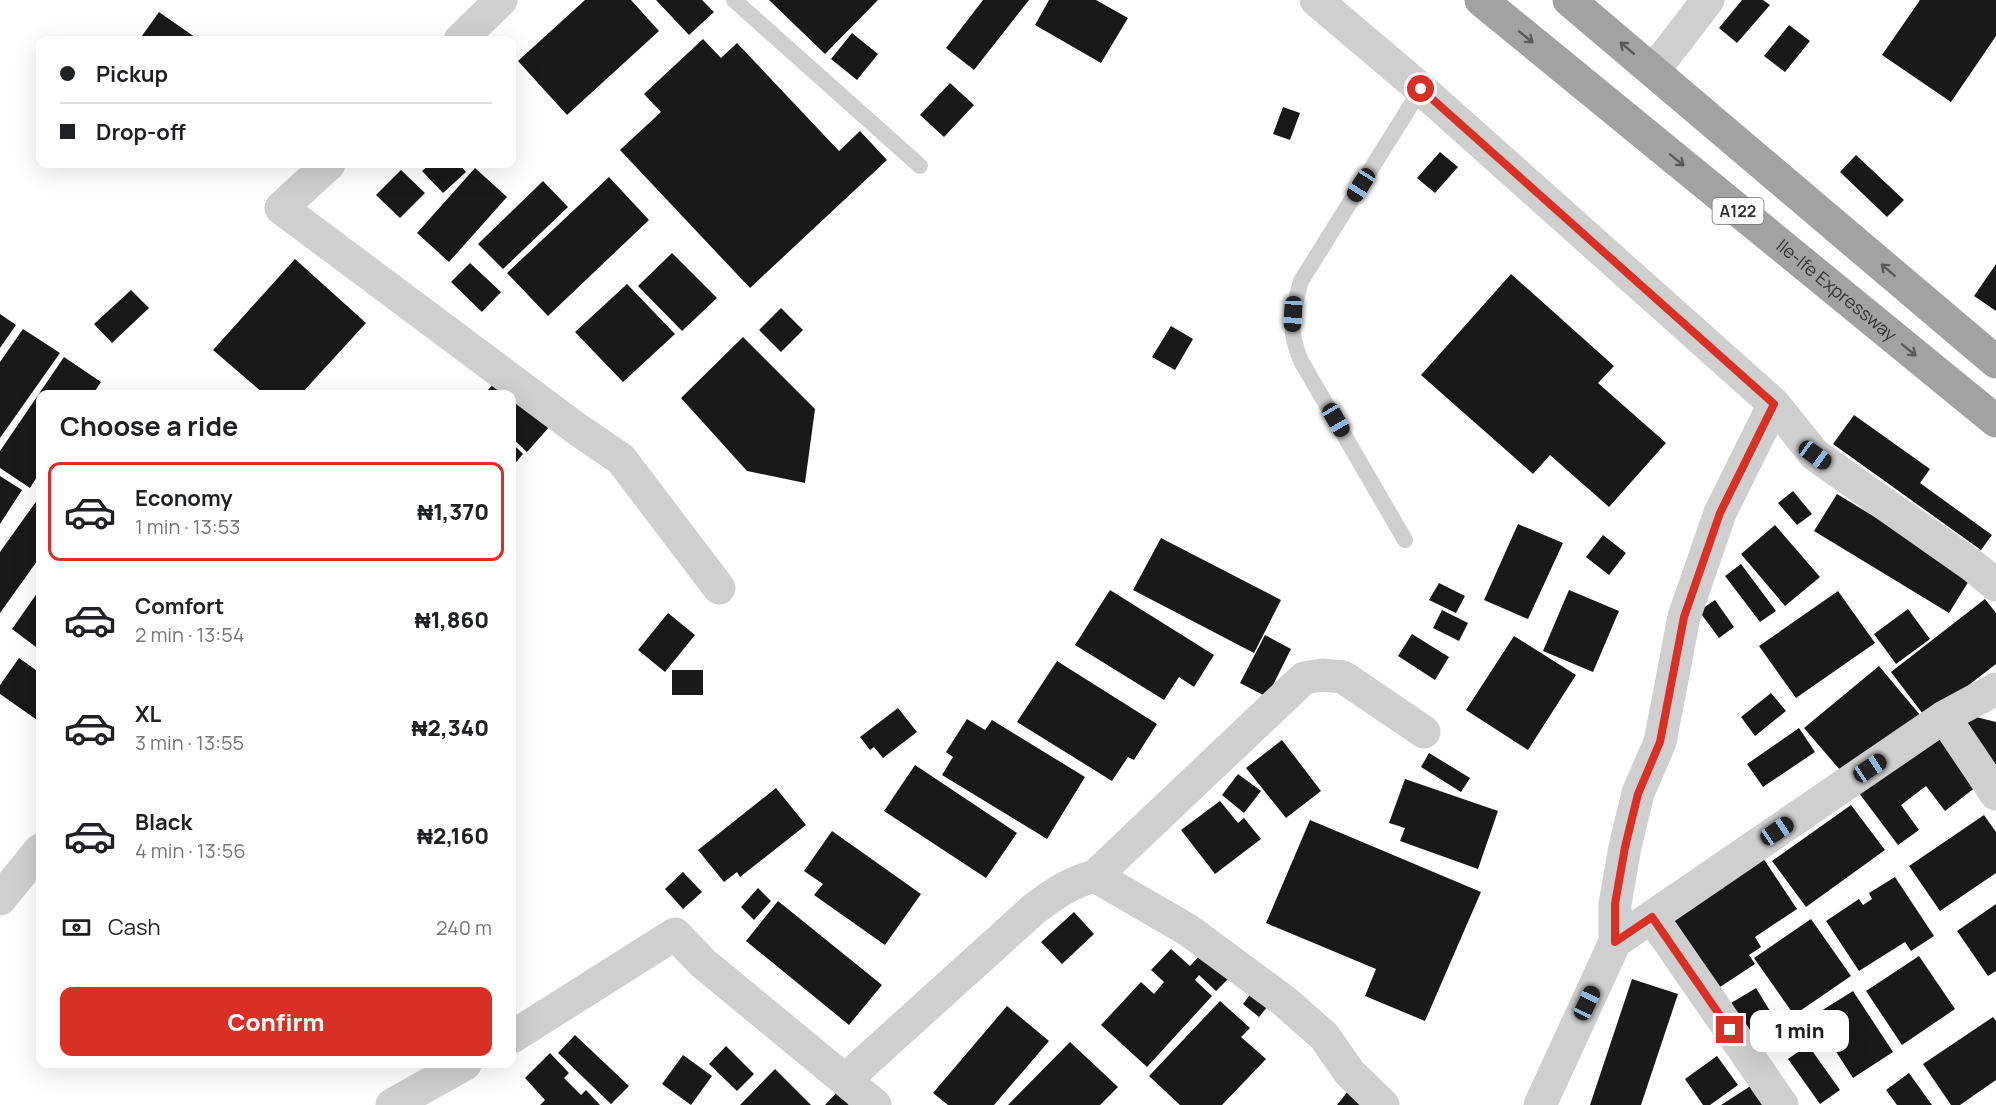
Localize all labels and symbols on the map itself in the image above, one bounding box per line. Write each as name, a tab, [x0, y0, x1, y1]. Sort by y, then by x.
one-way arrow	[1518, 30, 1533, 44]
one-way arrow	[1620, 41, 1635, 55]
route start	[1407, 75, 1434, 102]
one-way arrow	[1669, 154, 1685, 167]
car	[1344, 165, 1378, 205]
road number: A122	[1712, 198, 1764, 224]
street label: Ile-Ife Expressway	[1772, 233, 1903, 346]
one-way arrow	[1881, 263, 1896, 277]
car	[1283, 296, 1303, 332]
one-way arrow	[1901, 344, 1917, 357]
car	[1319, 400, 1353, 440]
car	[1795, 437, 1835, 473]
car	[1850, 750, 1890, 786]
car	[1757, 813, 1797, 849]
car	[1571, 983, 1603, 1023]
callout: 1 min	[1751, 1009, 1850, 1051]
route end	[1716, 1016, 1743, 1043]

